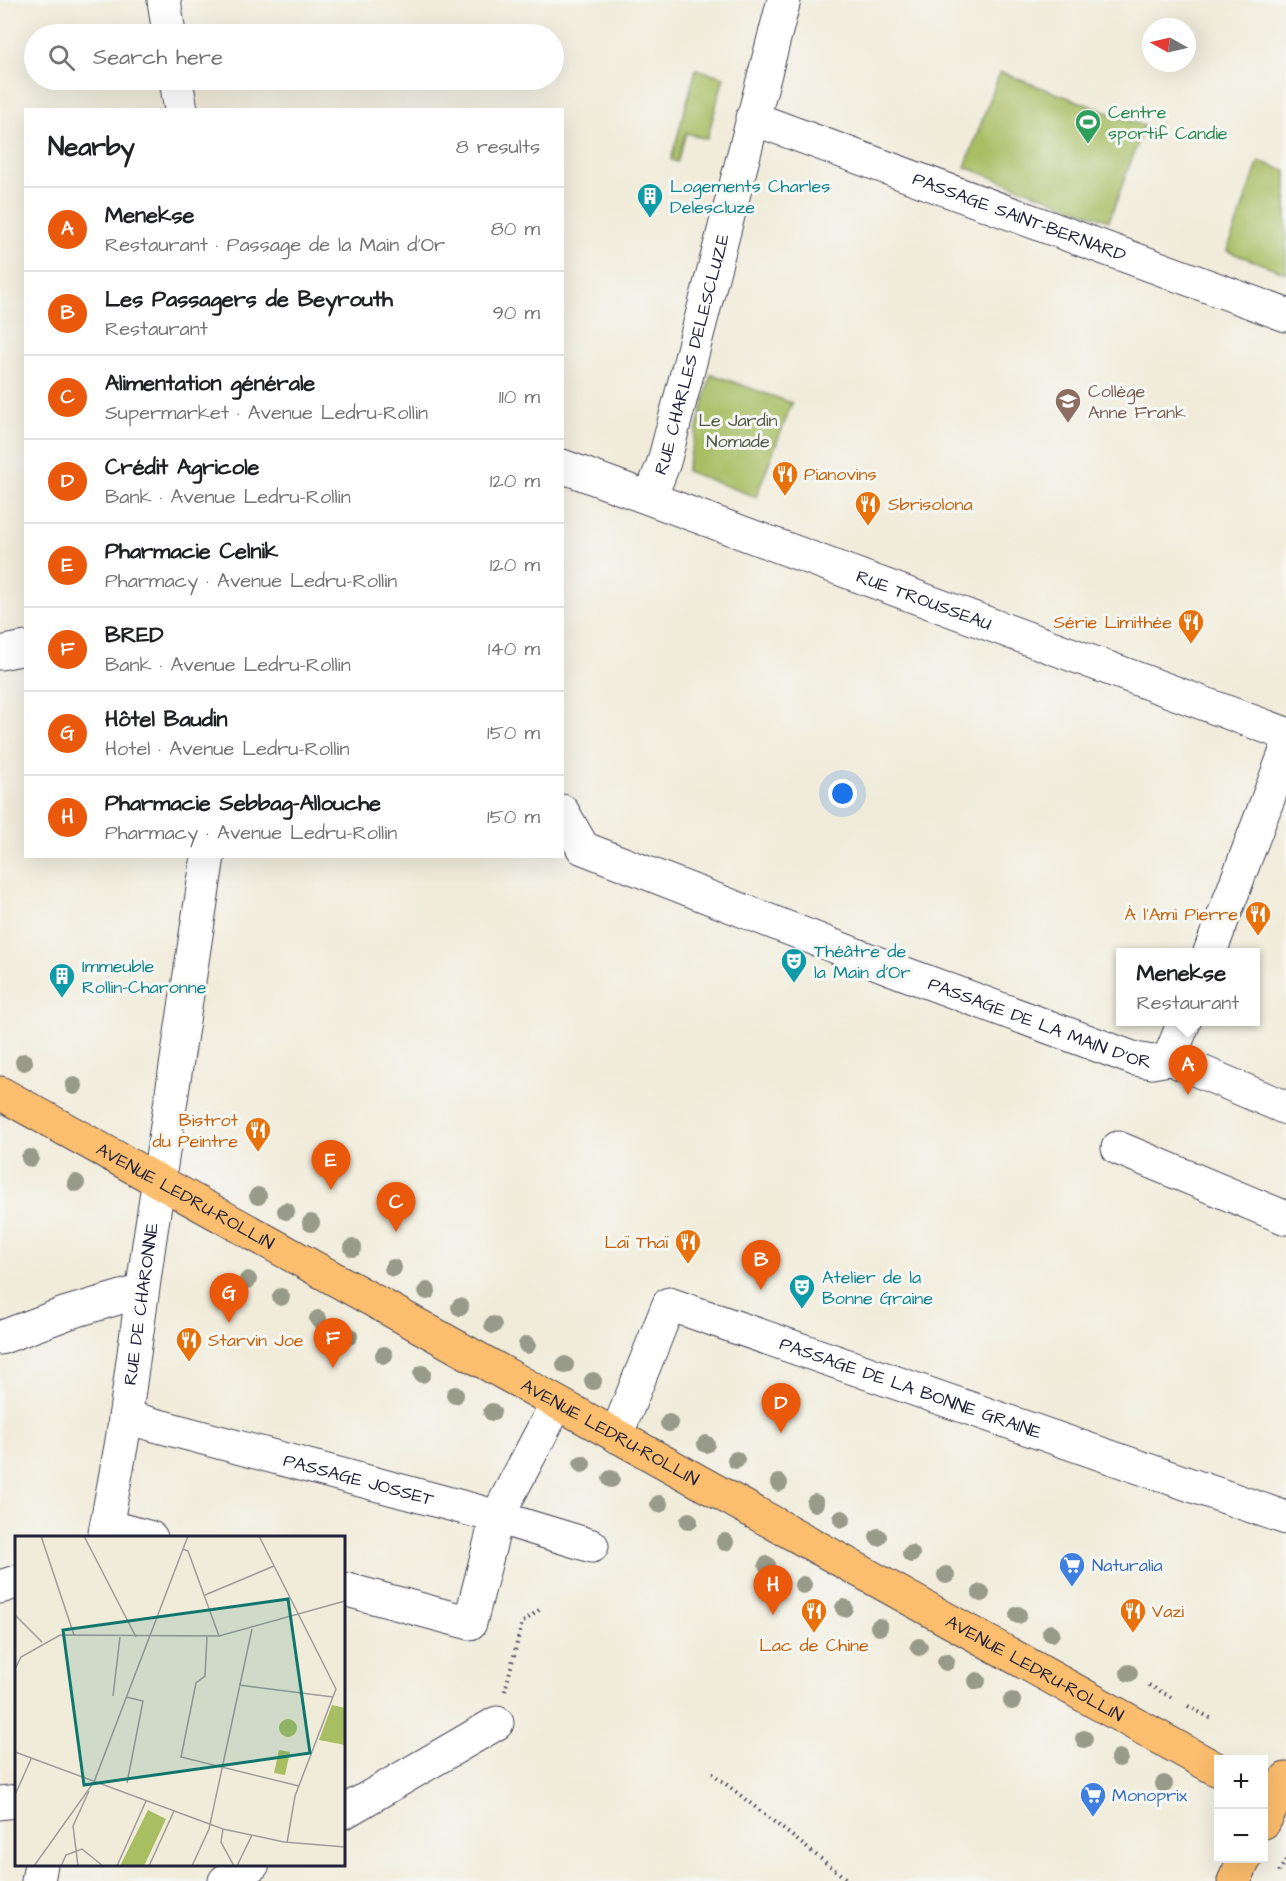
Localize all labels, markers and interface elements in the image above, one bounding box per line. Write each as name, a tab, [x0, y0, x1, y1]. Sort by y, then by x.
north arrow	[1142, 18, 1196, 72]
search box	[24, 24, 564, 90]
icon: search	[45, 41, 78, 74]
text: Search here	[93, 42, 223, 73]
place label: Centre sportif Candie	[1108, 100, 1228, 146]
sports icon: Centre sportif Candie	[1073, 107, 1103, 145]
text: Nearby	[48, 129, 135, 165]
text: 8 results	[456, 133, 540, 161]
street label: PASSAGE SAINT-BERNARD	[909, 166, 1130, 268]
place label: Logements Charles Delescluze	[670, 174, 830, 220]
building icon: Logements Charles Delescluze	[635, 181, 665, 219]
text: Menekse	[105, 200, 194, 231]
text: A	[61, 215, 74, 243]
text: 80 m	[491, 215, 540, 243]
text: Restaurant · Passage de la Main d'Or	[105, 231, 445, 259]
street label: RUE CHARLES DELESCLUZE	[648, 231, 735, 478]
text: Les Passagers de Beyrouth	[105, 284, 393, 315]
text: B	[60, 299, 75, 327]
text: 90 m	[492, 299, 540, 327]
text: Restaurant	[105, 315, 208, 343]
text: Alimentation générale	[105, 368, 315, 399]
place label: Collège Anne Frank	[1088, 379, 1186, 425]
text: C	[60, 383, 75, 411]
text: 110 m	[499, 383, 540, 411]
school or university icon: Collège Anne Frank	[1053, 386, 1083, 424]
text: Supermarket · Avenue Ledru-Rollin	[105, 399, 428, 427]
park label: Le Jardin Nomade	[699, 408, 777, 454]
text: Crédit Agricole	[105, 452, 260, 483]
restaurant icon: Pianovins	[770, 459, 800, 497]
place label: Pianovins	[804, 462, 877, 487]
text: D	[61, 467, 74, 495]
text: 120 m	[490, 467, 540, 495]
text: Bank · Avenue Ledru-Rollin	[105, 483, 351, 511]
restaurant icon: Sbrisolona	[853, 489, 883, 527]
place label: Sbrisolona	[888, 492, 973, 517]
text: Pharmacie Celnik	[105, 536, 278, 567]
text: E	[62, 551, 73, 579]
text: 120 m	[490, 551, 540, 579]
street label: RUE TROUSSEAU	[853, 564, 995, 636]
text: Pharmacy · Avenue Ledru-Rollin	[105, 567, 397, 595]
restaurant icon: Série Limithée	[1176, 607, 1206, 645]
place label: Série Limithée	[1054, 610, 1172, 635]
text: BRED	[105, 620, 164, 651]
text: F	[61, 635, 74, 663]
text: 140 m	[488, 635, 540, 663]
text: Bank · Avenue Ledru-Rollin	[105, 651, 351, 679]
text: Hôtel Baudin	[105, 704, 227, 735]
text: G	[61, 719, 74, 747]
text: 150 m	[487, 719, 540, 747]
text: Hotel · Avenue Ledru-Rollin	[105, 735, 349, 763]
your location	[828, 779, 857, 808]
text: Pharmacie Sebbag-Allouche	[105, 788, 381, 819]
text: H	[61, 803, 74, 831]
text: 150 m	[487, 803, 540, 831]
text: Pharmacy · Avenue Ledru-Rollin	[105, 819, 397, 847]
restaurant icon: À l’Ami Pierre	[1243, 899, 1273, 937]
place label: À l’Ami Pierre	[1124, 902, 1238, 927]
place label: Théâtre de la Main d'Or	[814, 939, 910, 985]
theatre icon: Théâtre de la Main d'Or	[779, 946, 809, 984]
popup	[1116, 948, 1260, 1026]
place label: Immeuble Rollin-Charonne	[82, 954, 207, 1000]
text: Menekse	[1137, 958, 1226, 989]
building icon: Immeuble Rollin-Charonne	[47, 961, 77, 999]
street label: PASSAGE DE LA MAIN D'OR	[925, 971, 1153, 1074]
text: Restaurant	[1137, 989, 1239, 1017]
pin: A	[1168, 1046, 1208, 1095]
place label: Bistrot du Peintre	[153, 1108, 239, 1154]
restaurant icon: Bistrot du Peintre	[243, 1115, 273, 1153]
street label: AVENUE LEDRU-ROLLIN	[92, 1136, 279, 1255]
pin: E	[312, 1140, 350, 1190]
pin: C	[376, 1182, 416, 1232]
street label: RUE DE CHARONNE	[117, 1221, 165, 1387]
restaurant icon: Laï Thaï	[673, 1227, 703, 1265]
place label: Laï Thaï	[604, 1230, 669, 1255]
pin: B	[742, 1240, 780, 1290]
place label: Atelier de la Bonne Graine	[822, 1265, 933, 1311]
theatre icon: Atelier de la Bonne Graine	[787, 1272, 817, 1310]
pin: G	[210, 1274, 248, 1323]
pin: F	[314, 1318, 352, 1368]
restaurant icon: Starvin Joe	[174, 1325, 204, 1363]
place label: Starvin Joe	[208, 1328, 304, 1353]
street label: PASSAGE DE LA BONNE GRAINE	[777, 1332, 1045, 1442]
street label: AVENUE LEDRU-ROLLIN	[517, 1373, 704, 1492]
pin: D	[762, 1384, 800, 1433]
street label: PASSAGE JOSSET	[281, 1447, 437, 1512]
inset map	[15, 1536, 345, 1866]
supermarket icon: Naturalia	[1057, 1550, 1087, 1588]
place label: Naturalia	[1092, 1553, 1163, 1578]
pin: H	[754, 1566, 792, 1615]
restaurant icon: Lac de Chine	[799, 1596, 829, 1634]
restaurant icon: Vazi	[1118, 1596, 1148, 1634]
place label: Vazi	[1152, 1599, 1184, 1624]
street label: AVENUE LEDRU-ROLLIN	[941, 1609, 1128, 1728]
place label: Lac de Chine	[759, 1633, 869, 1658]
map controls	[1214, 1755, 1268, 1863]
button: +	[1214, 1755, 1268, 1809]
supermarket icon: Monoprix	[1078, 1780, 1108, 1818]
place label: Monoprix	[1112, 1783, 1188, 1808]
button: −	[1214, 1809, 1268, 1863]

